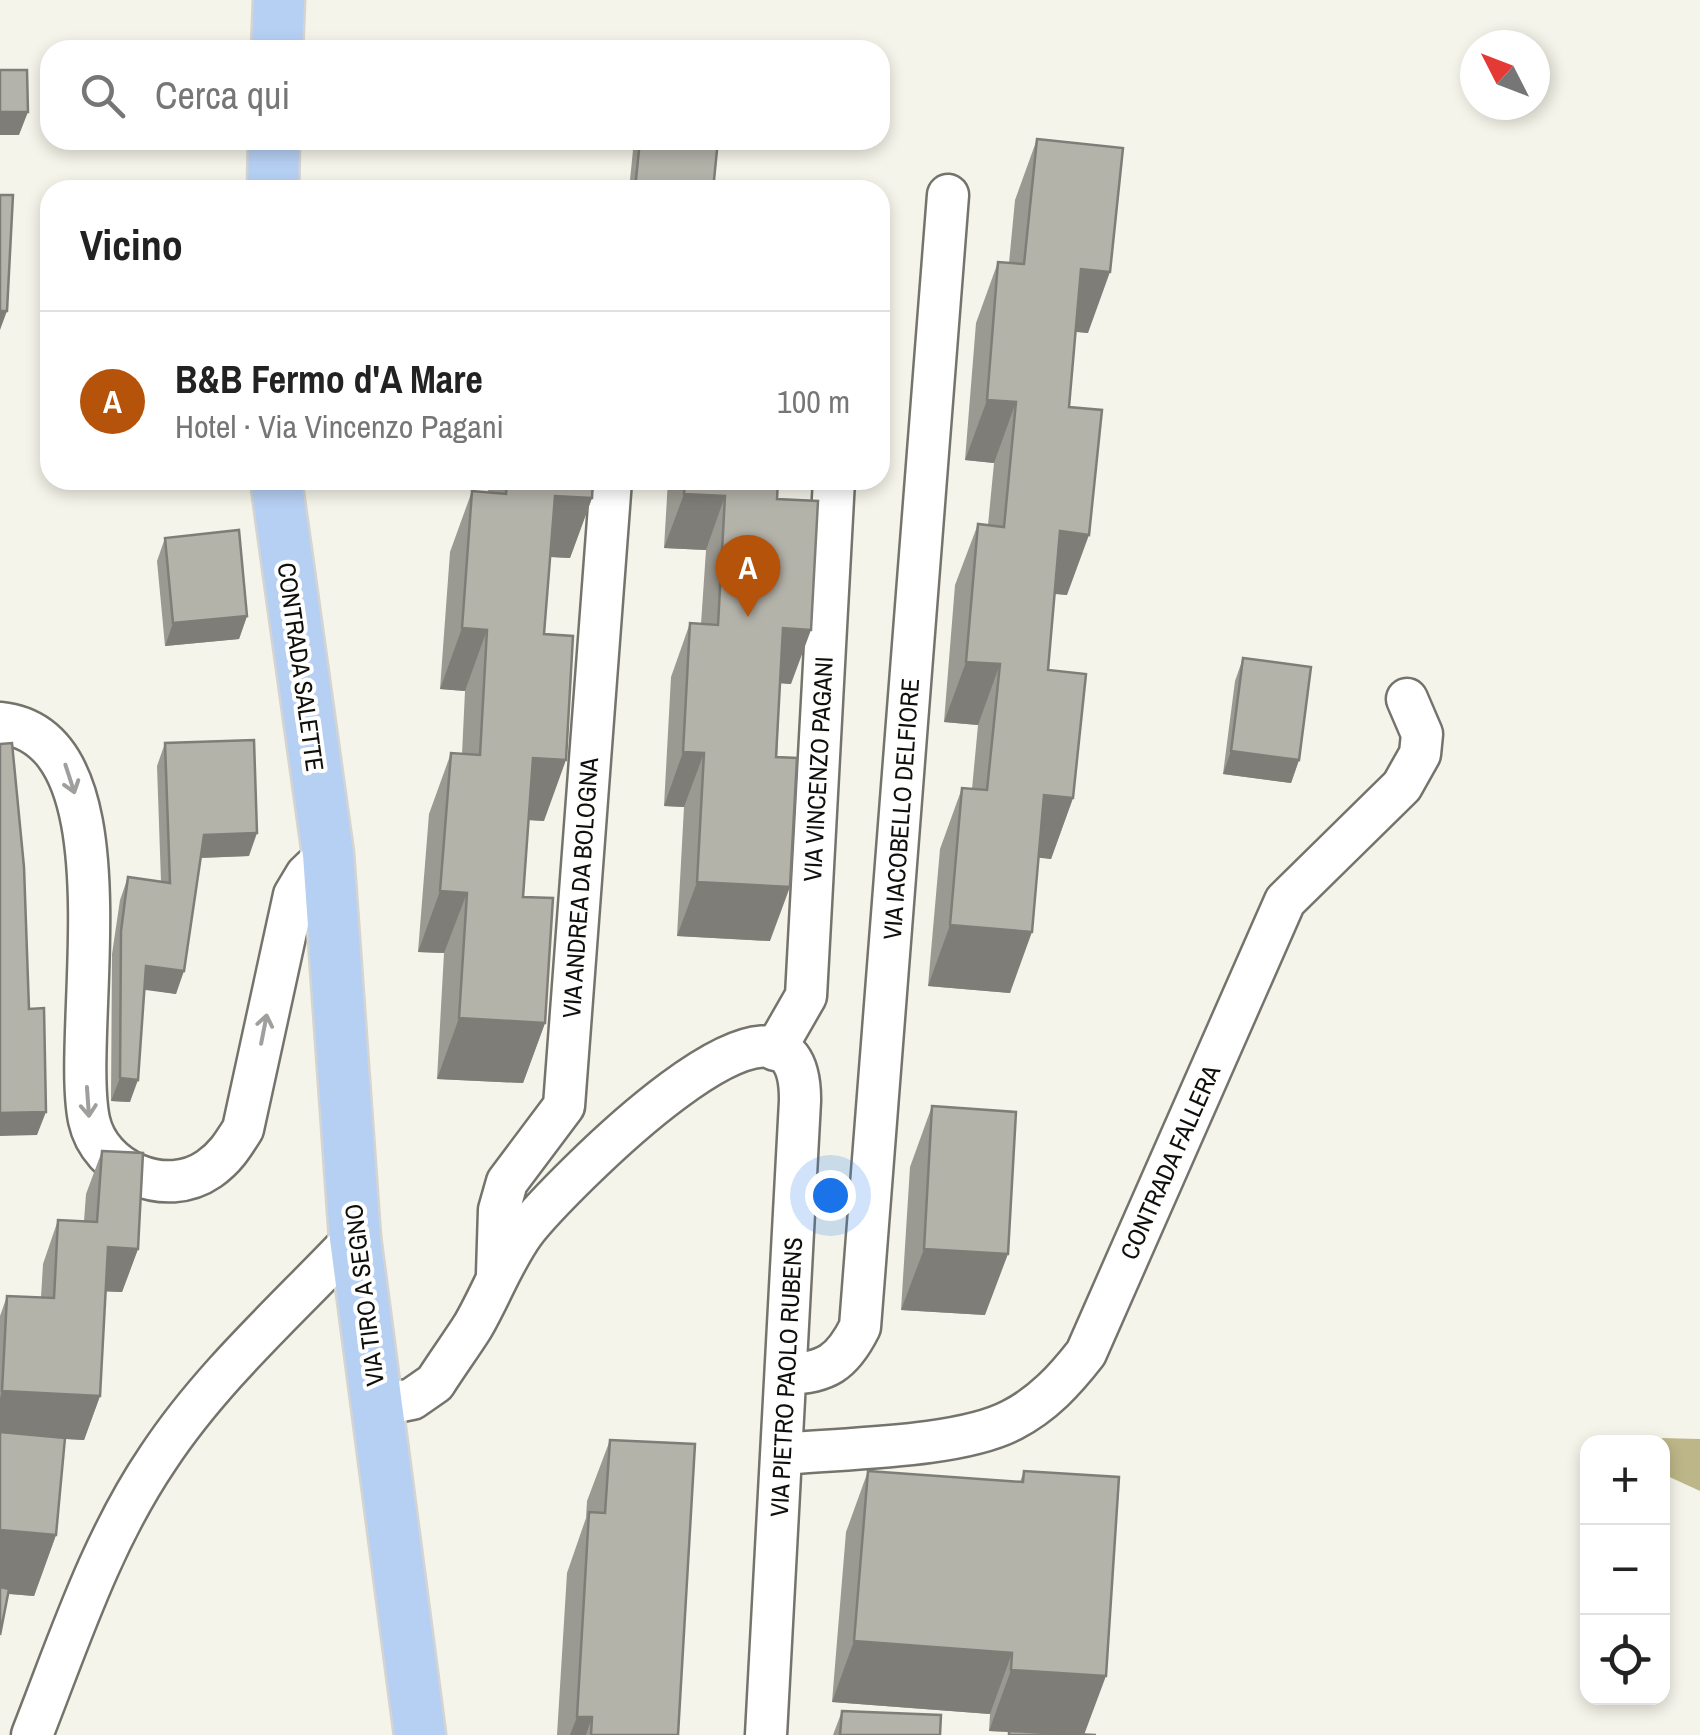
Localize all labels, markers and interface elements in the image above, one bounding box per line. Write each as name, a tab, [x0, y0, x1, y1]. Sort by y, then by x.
north arrow	[1460, 30, 1550, 120]
search box	[40, 40, 890, 150]
icon: search	[75, 68, 130, 123]
text: Cerca qui	[155, 70, 290, 121]
text: Vicino	[80, 217, 183, 273]
text: B&B Fermo d'A Mare	[175, 354, 483, 405]
text: A	[103, 380, 122, 423]
text: 100 m	[777, 380, 850, 423]
text: Hotel · Via Vincenzo Pagani	[175, 405, 504, 448]
pin: A	[716, 534, 780, 617]
street label: CONTRADA SALETTE	[269, 560, 333, 774]
street label: VIA VINCENZO PAGANI	[795, 656, 841, 882]
street label: VIA IACOBELLO DELFIORE	[875, 677, 927, 941]
street label: VIA ANDREA DA BOLOGNA	[554, 756, 606, 1019]
one-way arrow	[63, 763, 81, 795]
one-way arrow	[255, 1014, 274, 1046]
street label: CONTRADA FALLERA	[1112, 1059, 1228, 1265]
one-way arrow	[79, 1086, 98, 1118]
your location	[805, 1170, 856, 1221]
street label: VIA TIRO A SEGNO	[336, 1202, 392, 1388]
street label: VIA PIETRO PAOLO RUBENS	[762, 1236, 810, 1518]
map controls	[1580, 1435, 1670, 1705]
button: +	[1580, 1435, 1670, 1525]
button: −	[1580, 1525, 1670, 1615]
button: locate	[1580, 1615, 1670, 1705]

